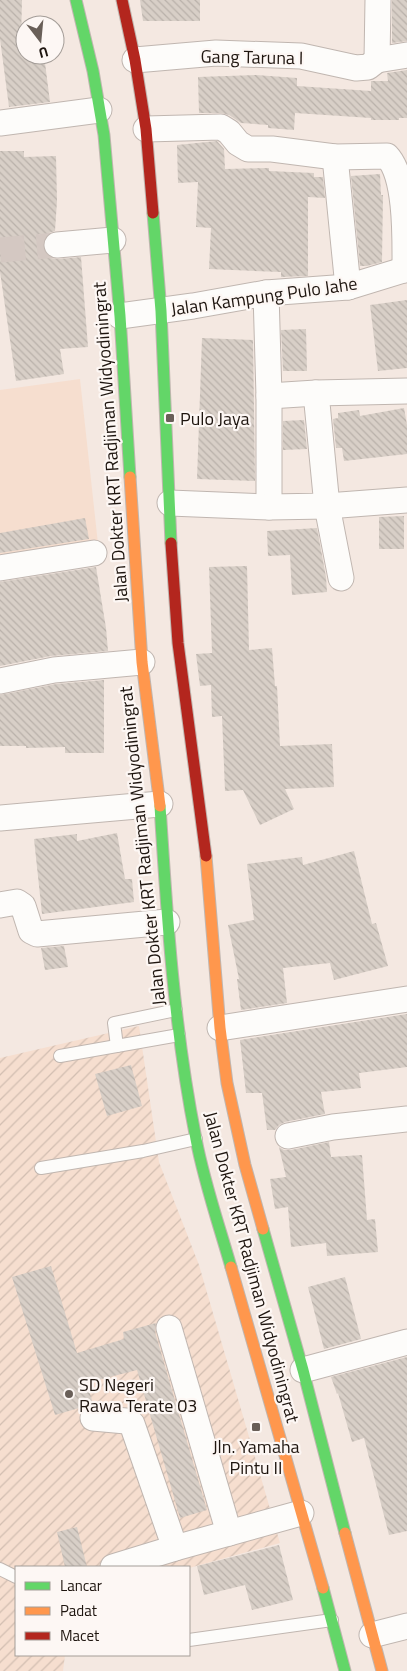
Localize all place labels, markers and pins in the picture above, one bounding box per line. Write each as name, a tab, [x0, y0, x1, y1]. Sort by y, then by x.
place label: Pulo Jaya	[180, 405, 250, 432]
marker: Pulo Jaya	[164, 412, 176, 424]
place label: SD Negeri Rawa Terate 03	[79, 1371, 197, 1419]
marker: SD Negeri Rawa Terate 03	[63, 1388, 75, 1400]
marker: Jln. Yamaha Pintu II	[250, 1421, 262, 1433]
place label: Jln. Yamaha Pintu II	[212, 1433, 300, 1481]

